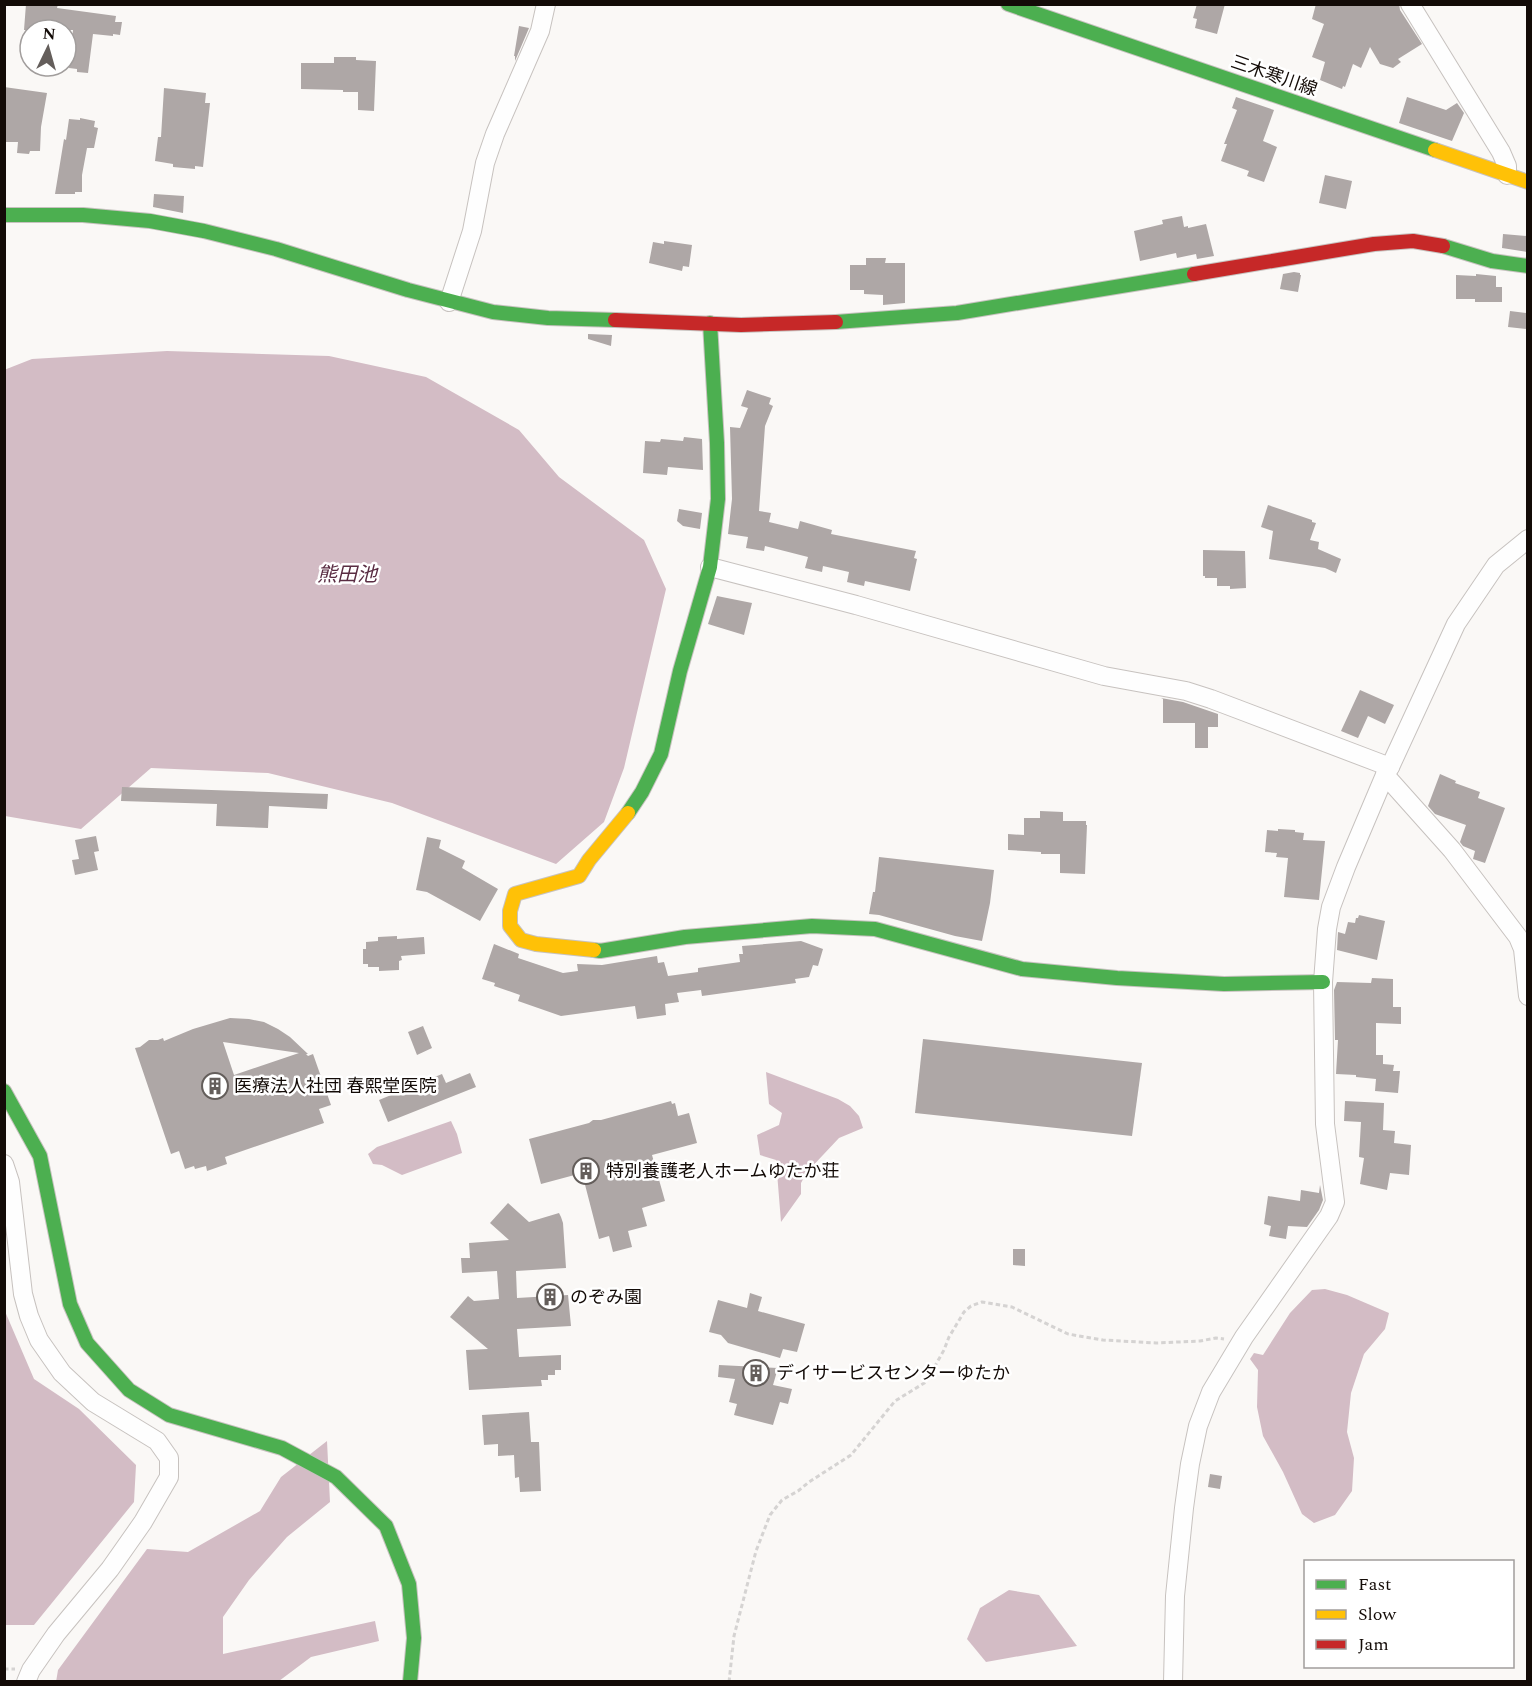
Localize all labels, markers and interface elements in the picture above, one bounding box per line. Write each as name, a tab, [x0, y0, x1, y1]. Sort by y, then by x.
north arrow	[18, 18, 78, 78]
text: N	[42, 22, 57, 47]
street label: 三木寒川線	[1227, 49, 1321, 103]
water label: 熊田池	[317, 560, 379, 590]
building icon: 医療法人社団 春熙堂医院	[200, 1071, 230, 1101]
place label: 医療法人社団 春熙堂医院	[234, 1073, 437, 1100]
building icon: 特別養護老人ホームゆたか荘	[571, 1156, 601, 1186]
place label: 特別養護老人ホームゆたか荘	[606, 1158, 839, 1185]
building icon: のぞみ園	[535, 1282, 565, 1312]
place label: のぞみ園	[570, 1284, 642, 1311]
building icon: デイサービスセンターゆたか	[741, 1358, 771, 1388]
place label: デイサービスセンターゆたか	[776, 1360, 1010, 1387]
legend	[1304, 1560, 1514, 1668]
text: Fast	[1358, 1571, 1391, 1598]
text: Slow	[1358, 1601, 1397, 1628]
text: Jam	[1358, 1631, 1389, 1658]

